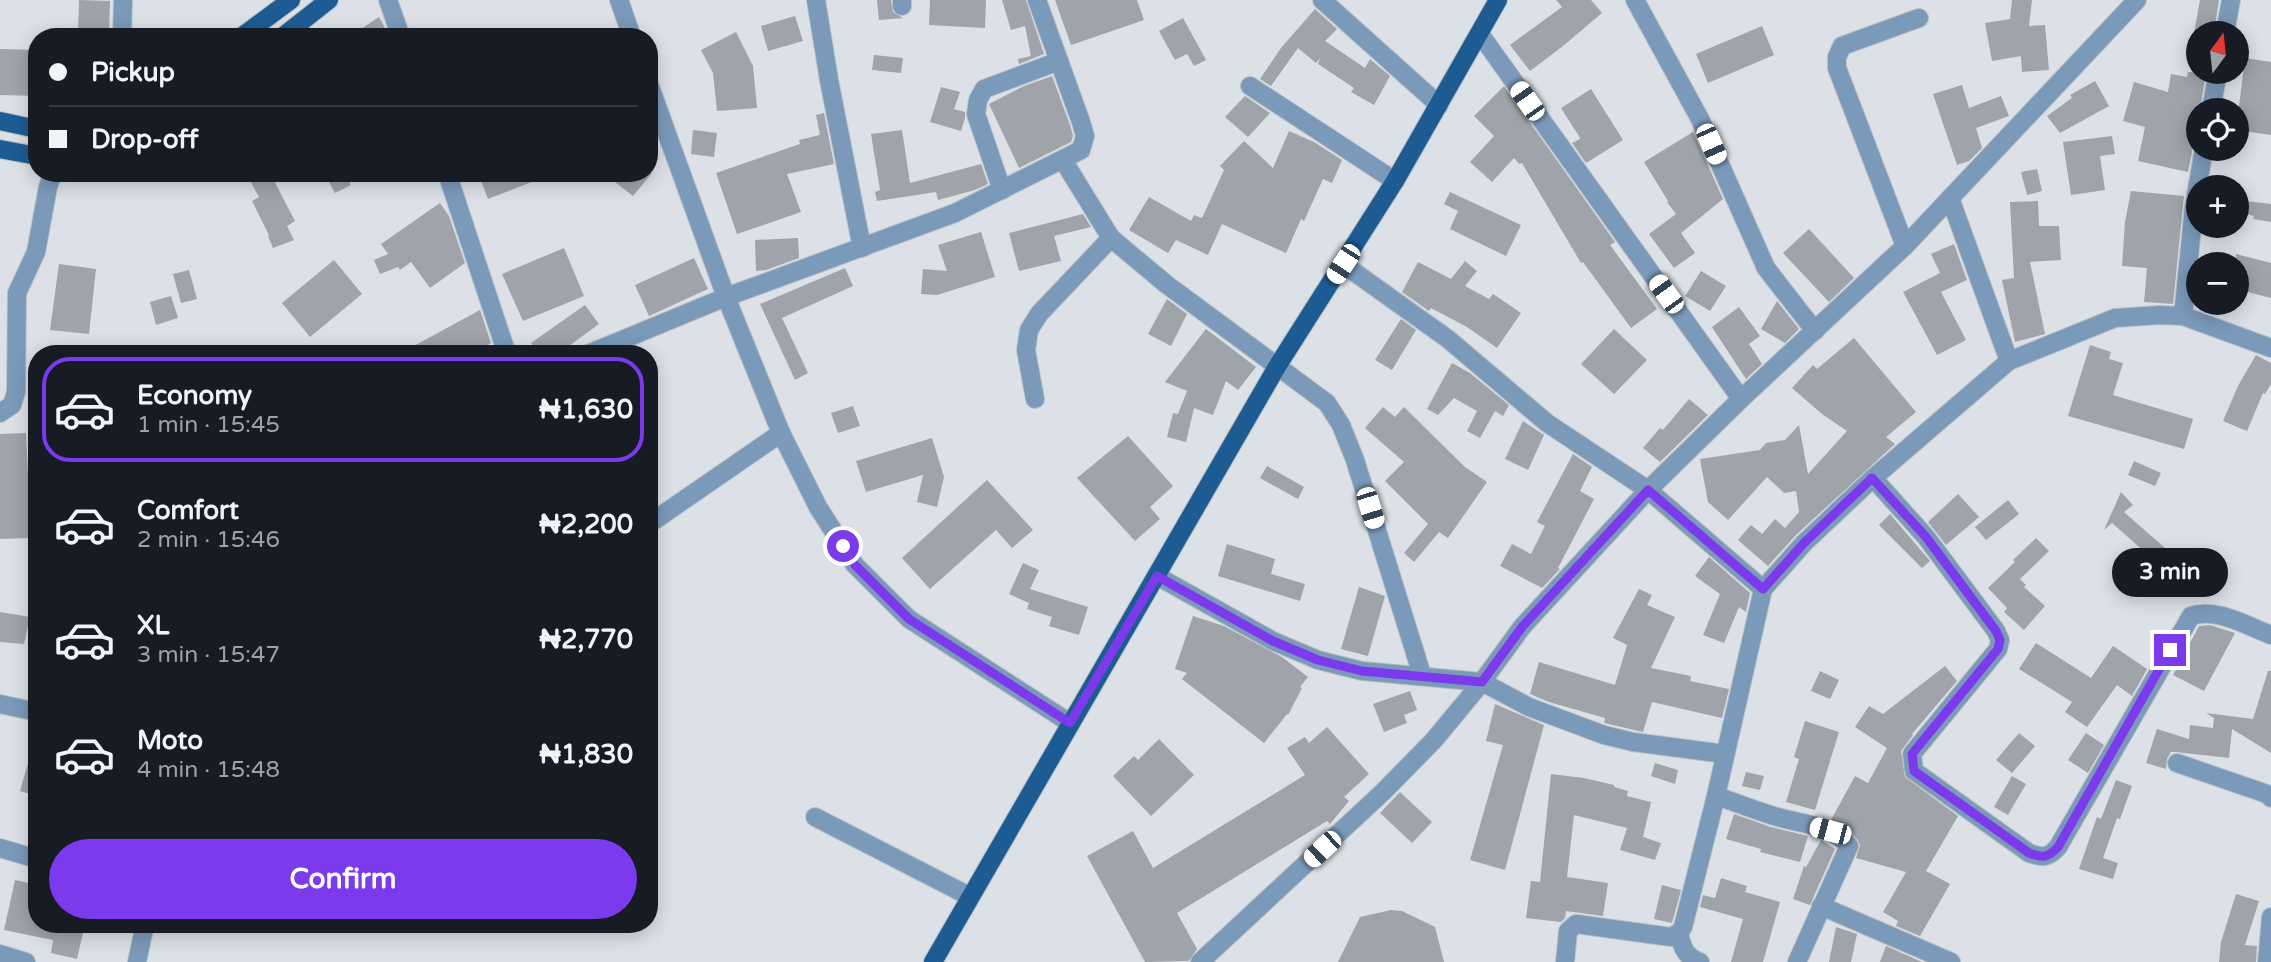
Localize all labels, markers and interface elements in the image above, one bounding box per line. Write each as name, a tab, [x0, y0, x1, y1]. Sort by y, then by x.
north arrow	[2186, 21, 2249, 84]
map controls	[2186, 21, 2249, 315]
text: Pickup	[91, 57, 175, 88]
car	[1507, 78, 1548, 124]
button: locate	[2186, 98, 2249, 161]
car	[1693, 121, 1730, 167]
text: Drop-off	[91, 124, 198, 155]
button: +	[2186, 175, 2249, 238]
car	[1323, 241, 1364, 287]
button: −	[2186, 252, 2249, 315]
car	[1646, 271, 1687, 317]
icon: car	[53, 378, 116, 441]
text: Economy	[137, 380, 252, 411]
text: ₦1,630	[539, 394, 633, 425]
text: 1 min · 15:45	[137, 411, 280, 439]
car	[1354, 485, 1387, 531]
icon: car	[53, 493, 116, 556]
text: Comfort	[137, 495, 239, 526]
text: ₦2,200	[539, 509, 633, 540]
text: 2 min · 15:46	[137, 526, 280, 554]
route start	[827, 530, 859, 562]
callout: 3 min	[2112, 548, 2228, 598]
text: 3 min	[2139, 558, 2201, 586]
icon: car	[53, 608, 116, 671]
text: XL	[137, 610, 169, 641]
text: ₦2,770	[539, 624, 633, 655]
route end	[2154, 634, 2186, 666]
text: 3 min · 15:47	[137, 641, 280, 669]
icon: car	[53, 723, 116, 786]
text: Moto	[137, 725, 203, 756]
text: ₦1,830	[539, 739, 633, 770]
text: 4 min · 15:48	[137, 756, 280, 784]
car	[1807, 815, 1854, 847]
car	[1300, 827, 1345, 871]
button: Confirm	[49, 839, 637, 919]

